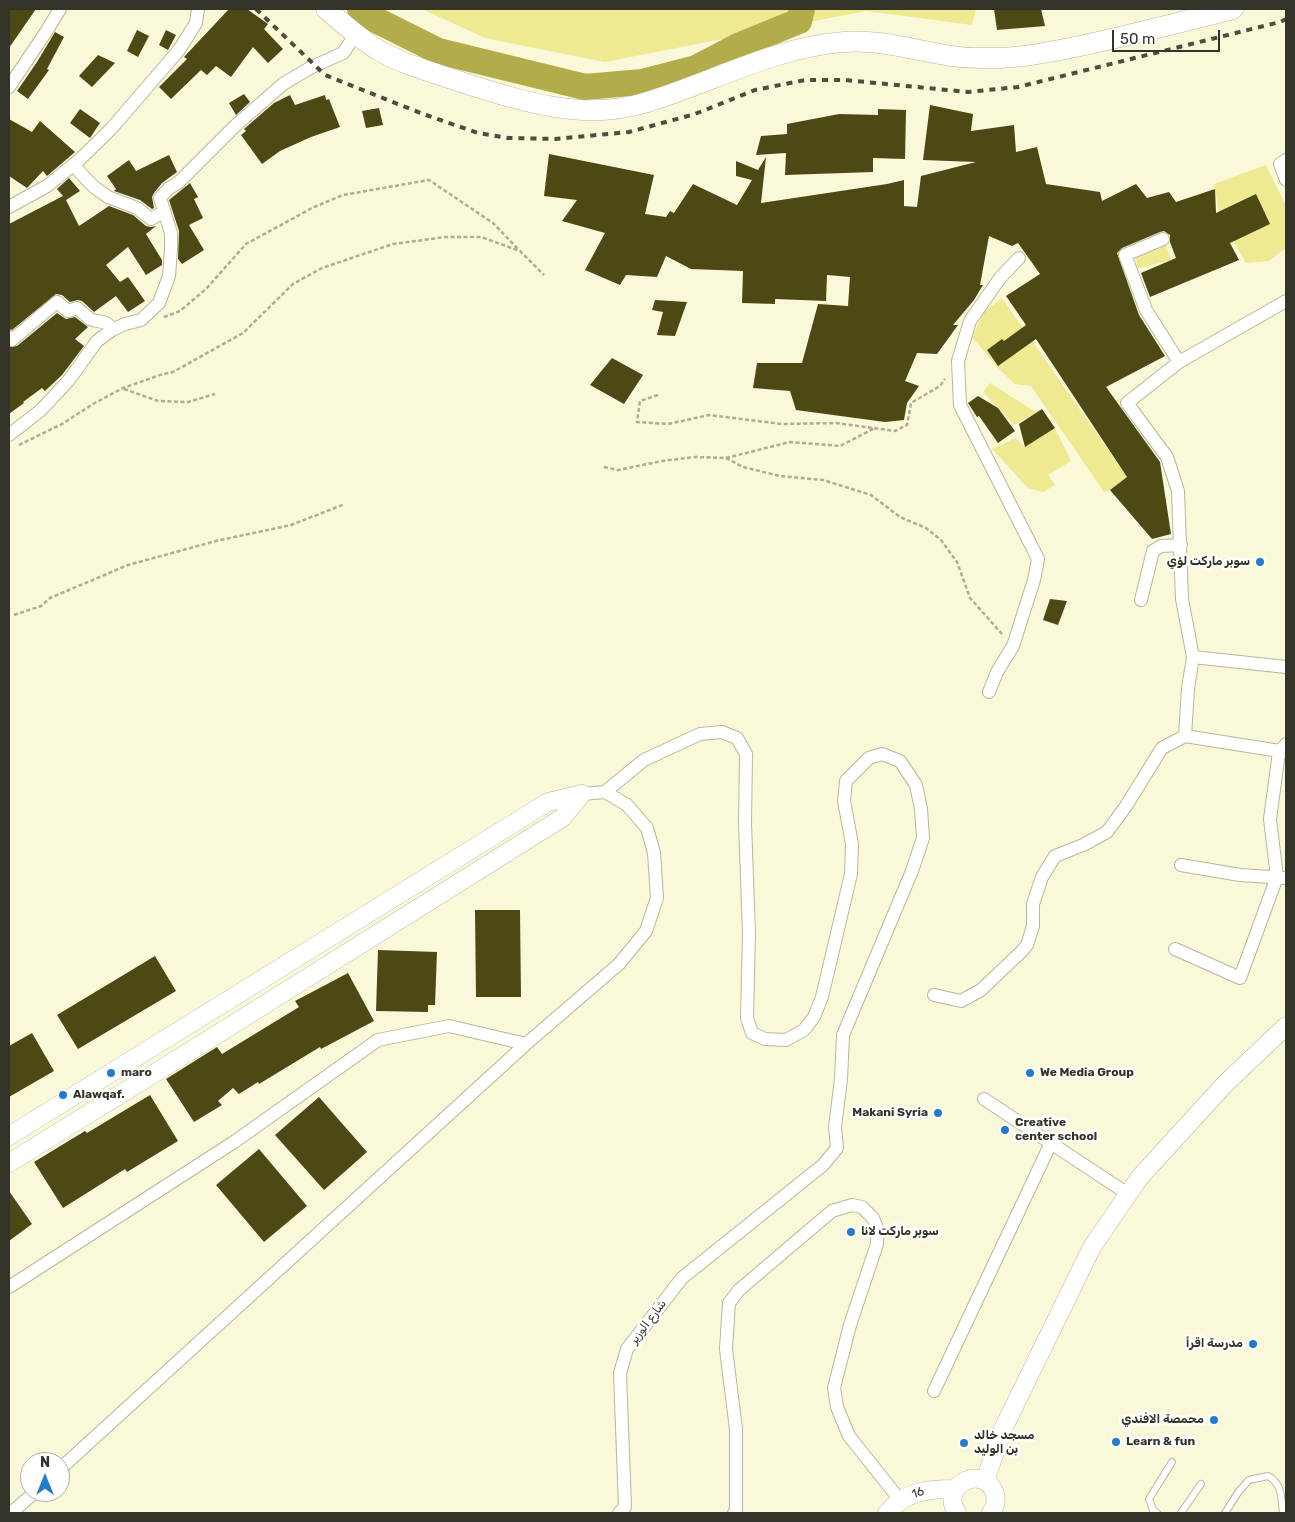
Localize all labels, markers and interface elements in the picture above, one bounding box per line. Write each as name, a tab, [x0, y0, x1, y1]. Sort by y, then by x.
scale bar	[1115, 20, 1222, 52]
text: 50 m	[1120, 30, 1155, 48]
place label: سوبر ماركت لؤي	[1167, 555, 1250, 569]
marker: سوبر ماركت لؤي	[1254, 556, 1266, 568]
place label: maro	[121, 1066, 152, 1080]
place label: We Media Group	[1040, 1066, 1134, 1080]
marker: maro	[105, 1067, 117, 1079]
marker: We Media Group	[1024, 1067, 1036, 1079]
place label: Alawqaf.	[73, 1088, 125, 1102]
marker: Alawqaf.	[57, 1089, 69, 1101]
place label: Makani Syria	[852, 1106, 928, 1120]
marker: Makani Syria	[932, 1107, 944, 1119]
place label: Creative center school	[1015, 1116, 1097, 1144]
marker: Creative center school	[999, 1124, 1011, 1136]
place label: سوبر ماركت لانا	[861, 1225, 939, 1239]
marker: سوبر ماركت لانا	[845, 1226, 857, 1238]
street label: شارع الوزير	[627, 1297, 669, 1347]
place label: مدرسة اقرأ	[1186, 1337, 1243, 1351]
marker: مدرسة اقرأ	[1247, 1338, 1259, 1350]
place label: محمصة الافندي	[1121, 1413, 1204, 1427]
marker: محمصة الافندي	[1208, 1414, 1220, 1426]
place label: مسجد خالد بن الوليد	[974, 1429, 1035, 1457]
place label: Learn & fun	[1126, 1435, 1195, 1449]
marker: Learn & fun	[1110, 1436, 1122, 1448]
marker: مسجد خالد بن الوليد	[958, 1437, 970, 1449]
north arrow	[20, 1452, 70, 1502]
text: N	[40, 1454, 50, 1471]
street label: 16	[910, 1484, 926, 1502]

